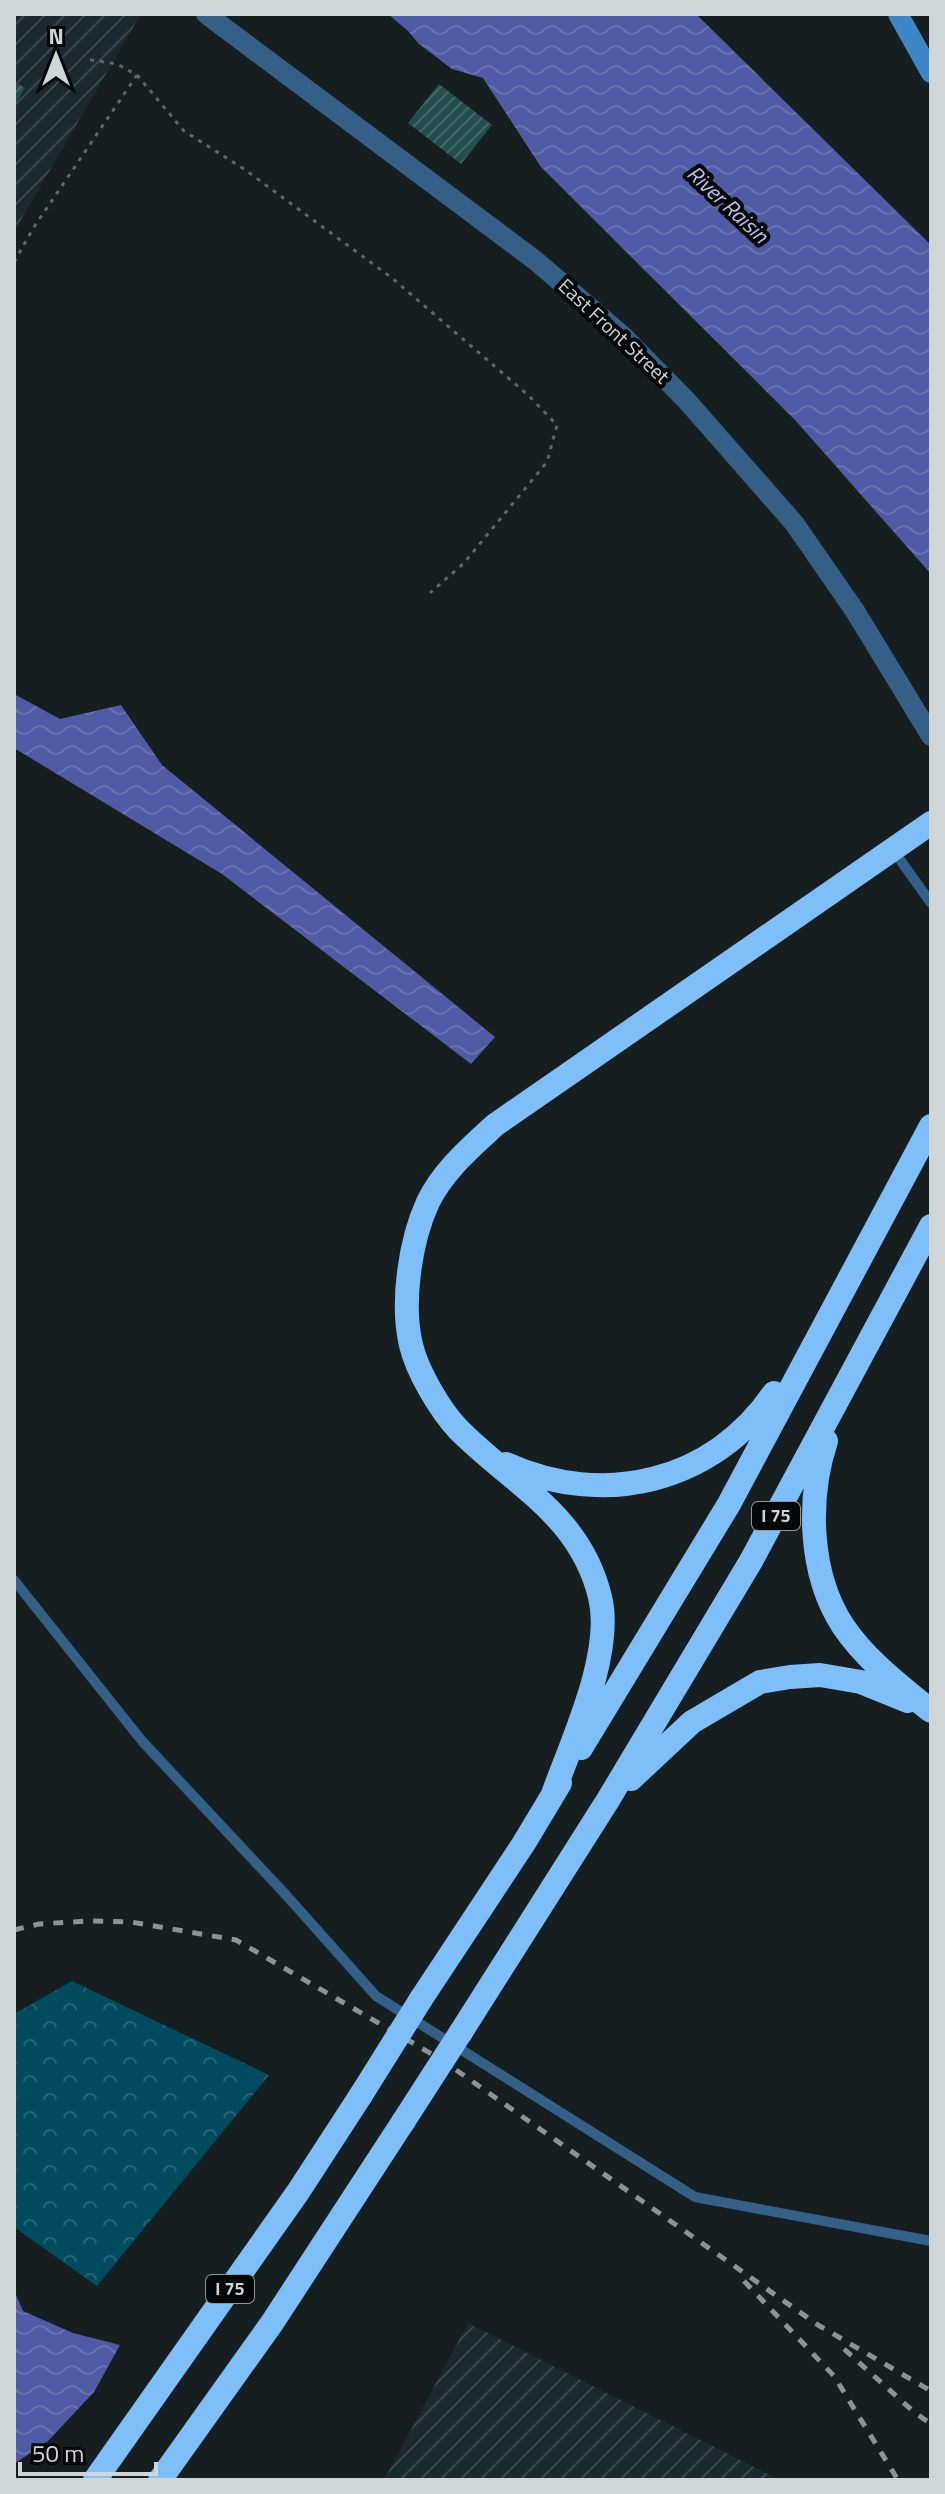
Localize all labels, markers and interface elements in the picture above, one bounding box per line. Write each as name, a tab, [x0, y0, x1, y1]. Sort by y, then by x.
north arrow	[16, 16, 96, 96]
text: N	[48, 19, 64, 53]
water label: River Raisin	[679, 157, 777, 252]
street label: East Front Street	[552, 271, 677, 391]
road number: I 75	[752, 1502, 800, 1530]
road number: I 75	[206, 2275, 254, 2303]
scale bar	[20, 2426, 156, 2476]
text: 50 m	[32, 2435, 84, 2471]

